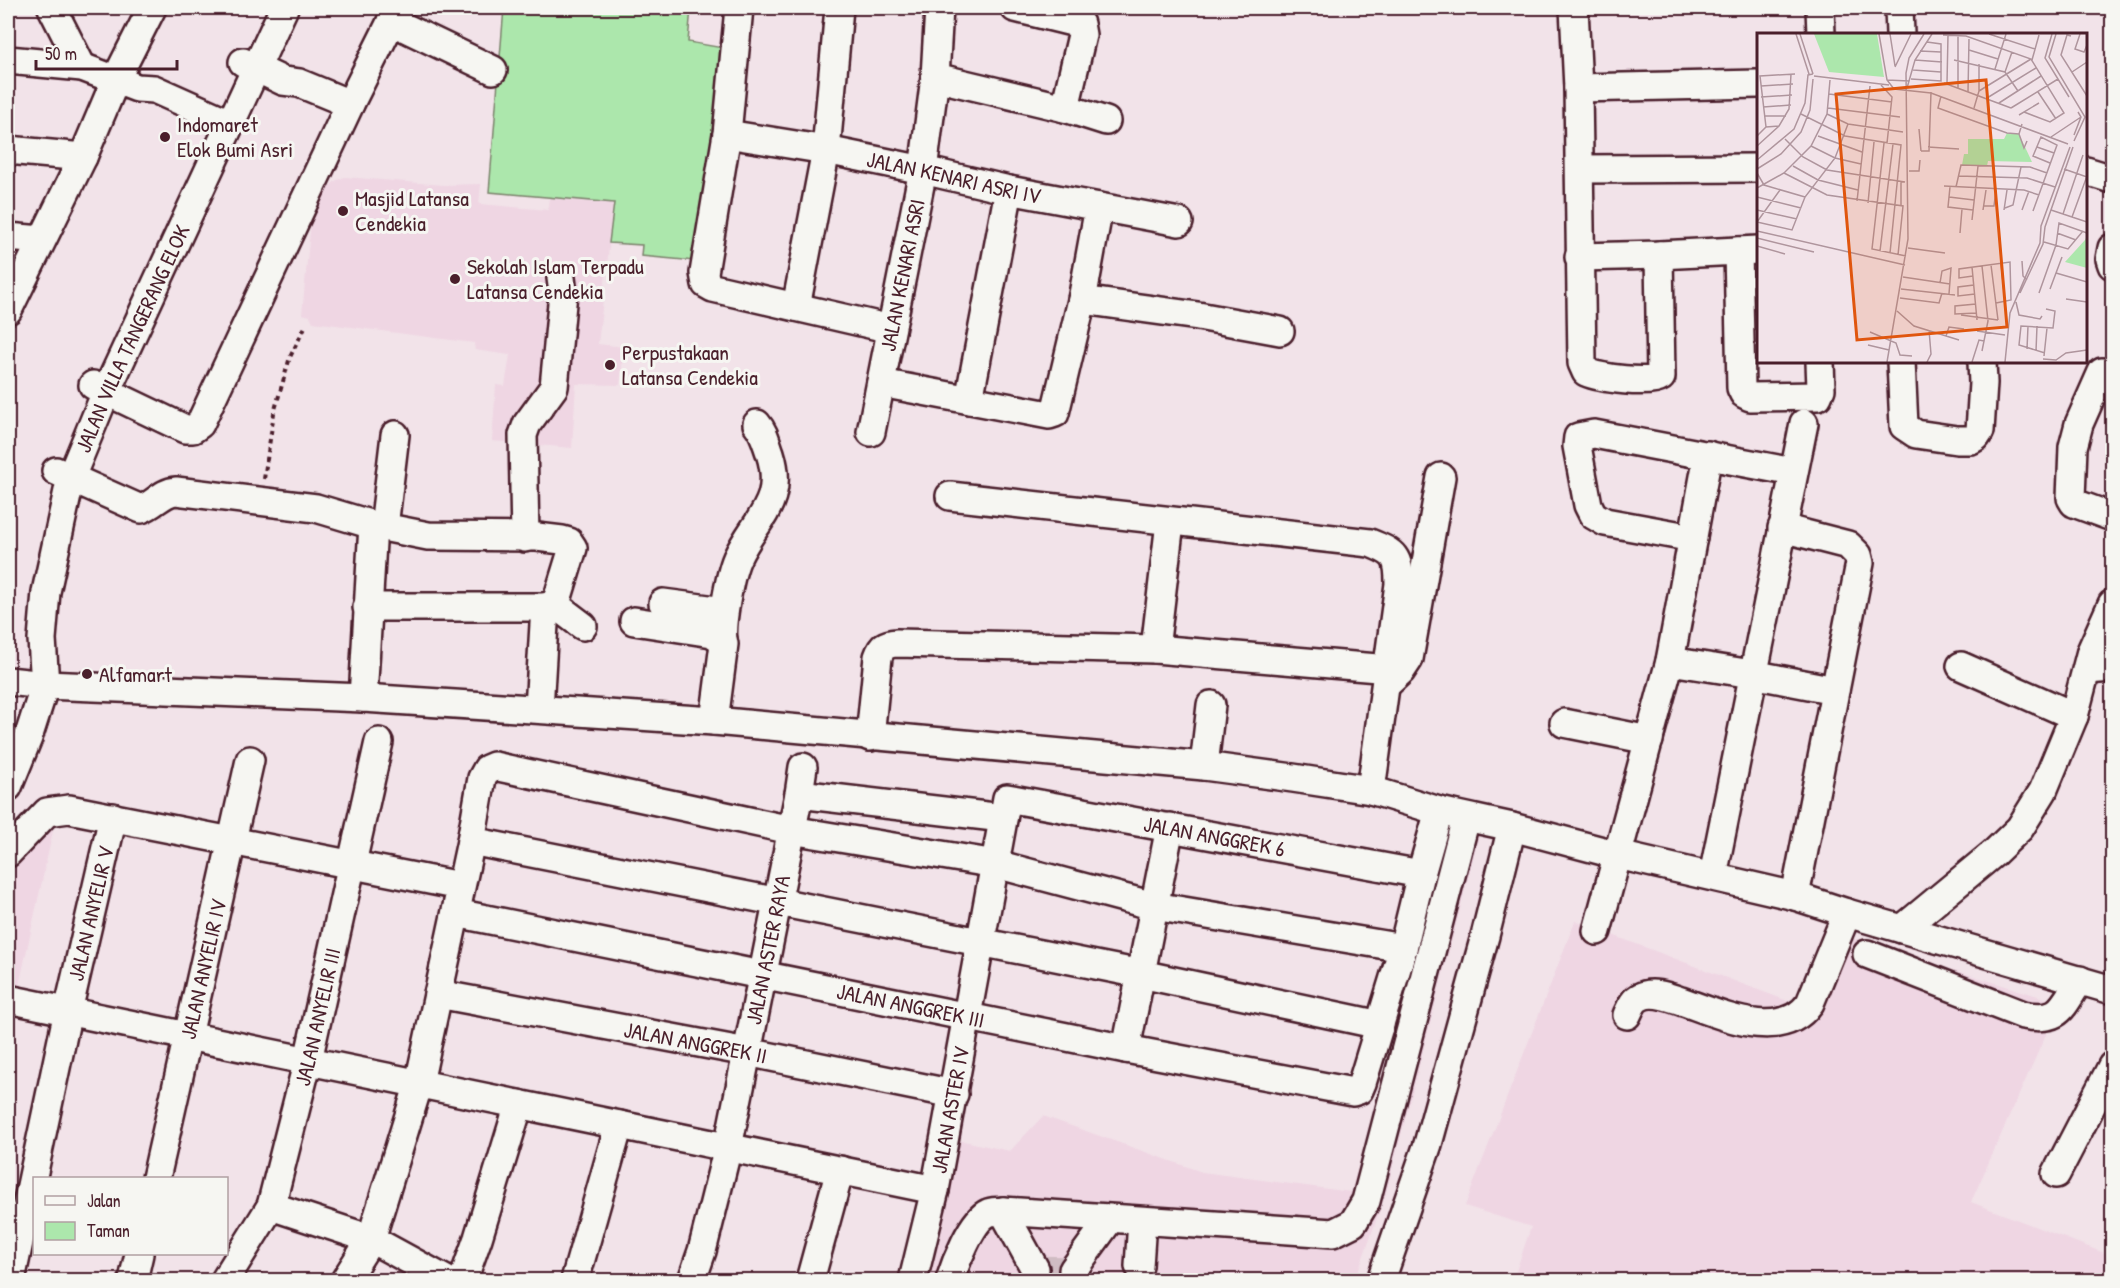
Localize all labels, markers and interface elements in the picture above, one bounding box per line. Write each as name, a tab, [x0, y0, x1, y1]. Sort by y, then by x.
scale bar	[36, 33, 177, 71]
inset map	[1757, 33, 2087, 363]
text: 50 m	[45, 41, 77, 66]
place label: Indomaret Elok Bumi Asri	[177, 109, 293, 164]
marker: Indomaret Elok Bumi Asri	[158, 130, 172, 144]
street label: JALAN KENARI ASRI IV	[864, 144, 1044, 211]
place label: Masjid Latansa Cendekia	[355, 183, 469, 238]
street label: JALAN KENARI ASRI	[872, 196, 932, 354]
marker: Masjid Latansa Cendekia	[336, 204, 350, 218]
street label: JALAN VILLA TANGERANG ELOK	[68, 219, 197, 457]
place label: Sekolah Islam Terpadu Latansa Cendekia	[467, 251, 644, 306]
marker: Sekolah Islam Terpadu Latansa Cendekia	[448, 272, 462, 286]
place label: Perpustakaan Latansa Cendekia	[622, 337, 758, 392]
marker: Perpustakaan Latansa Cendekia	[603, 358, 617, 372]
place label: Alfamart	[99, 659, 172, 689]
marker: Alfamart	[80, 667, 94, 681]
street label: JALAN ANGGREK 6	[1141, 808, 1288, 864]
street label: JALAN ANYELIR V	[60, 843, 121, 984]
street label: JALAN ASTER RAYA	[738, 872, 797, 1027]
street label: JALAN ANYELIR IV	[173, 896, 233, 1042]
street label: JALAN ANYELIR III	[287, 945, 348, 1089]
street label: JALAN ANGGREK III	[834, 976, 987, 1035]
street label: JALAN ANGGREK II	[622, 1014, 770, 1071]
street label: JALAN ASTER IV	[923, 1044, 976, 1176]
legend	[33, 1177, 228, 1255]
text: Jalan	[87, 1188, 121, 1213]
text: Taman	[87, 1218, 130, 1243]

